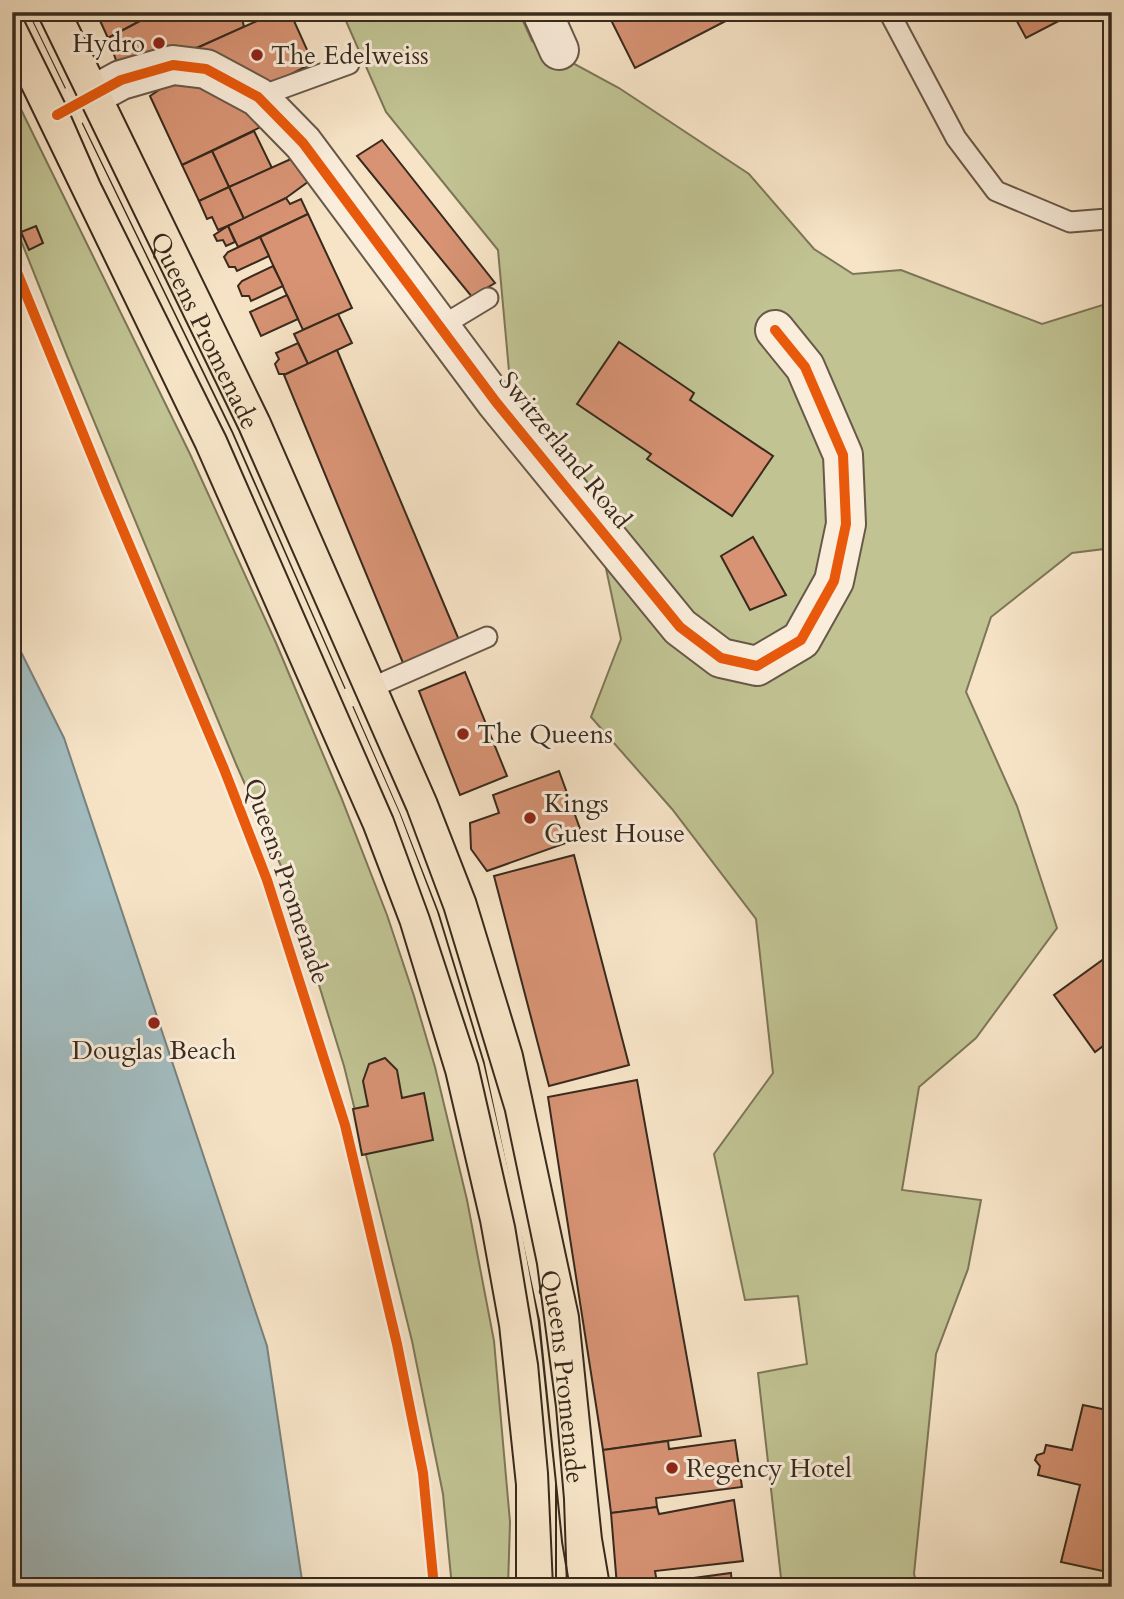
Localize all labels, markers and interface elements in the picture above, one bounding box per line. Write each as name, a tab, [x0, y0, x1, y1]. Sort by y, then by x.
place label: Hydro	[72, 26, 145, 61]
marker: Hydro	[151, 35, 167, 51]
place label: The Edelweiss	[271, 38, 429, 73]
marker: The Edelweiss	[249, 47, 265, 63]
street label: Queens Promenade	[142, 226, 268, 435]
street label: Switzerland Road	[491, 364, 639, 536]
place label: The Queens	[477, 717, 613, 752]
marker: The Queens	[455, 726, 471, 742]
street label: Queens Promenade	[235, 774, 339, 988]
place label: Kings Guest House	[544, 786, 685, 851]
marker: Kings Guest House	[522, 810, 538, 826]
marker: Douglas Beach	[146, 1015, 162, 1031]
place label: Douglas Beach	[72, 1033, 236, 1068]
street label: Queens Promenade	[532, 1266, 594, 1485]
place label: Regency Hotel	[686, 1451, 852, 1486]
marker: Regency Hotel	[664, 1460, 680, 1476]

